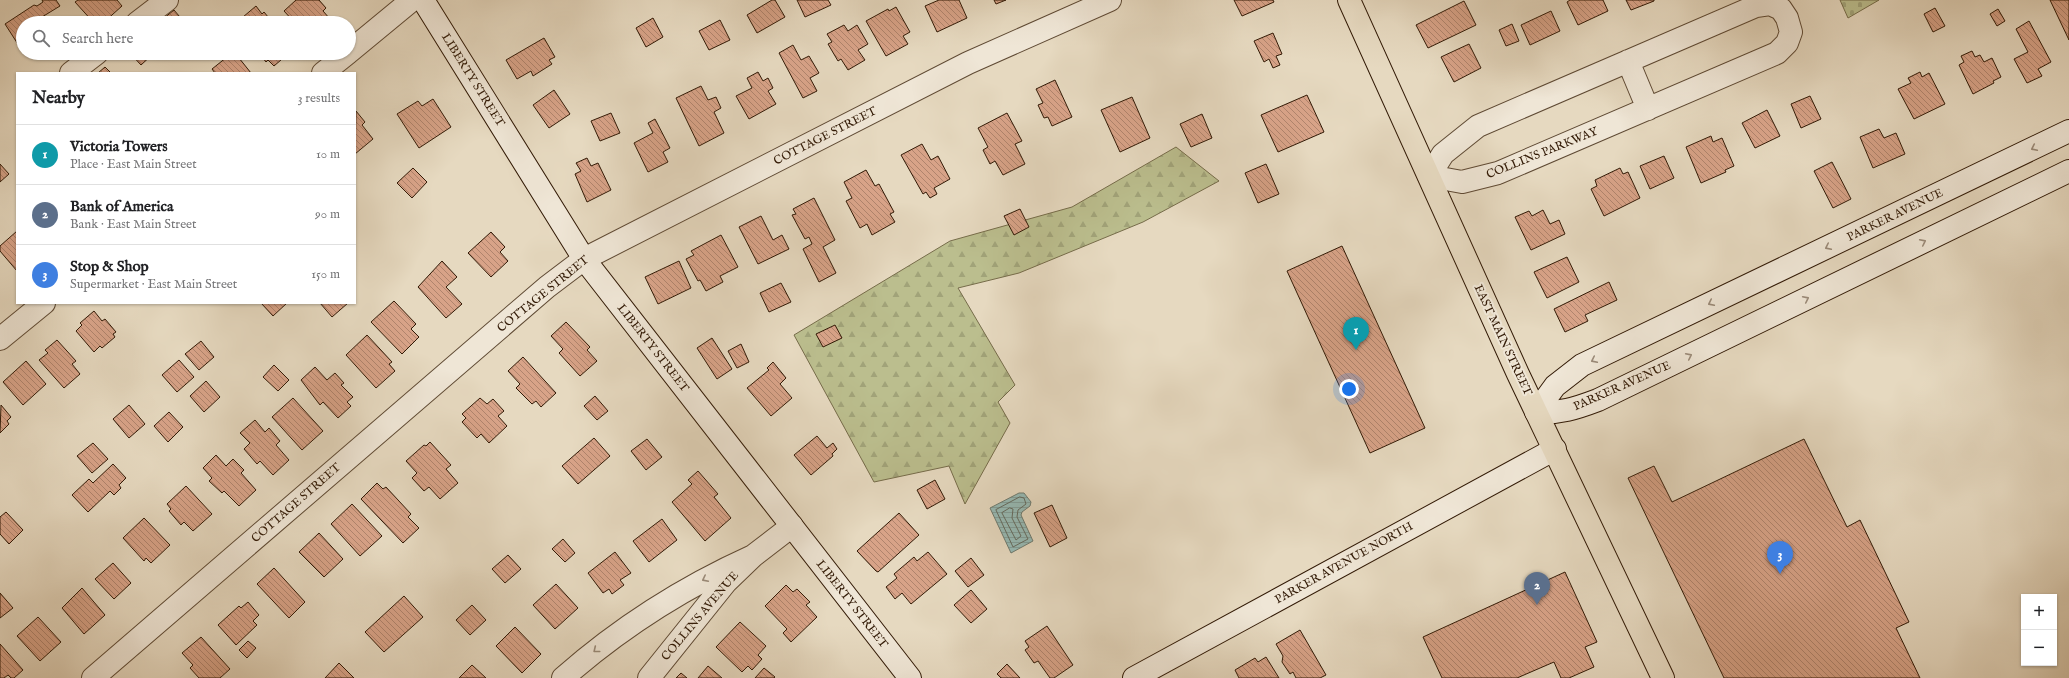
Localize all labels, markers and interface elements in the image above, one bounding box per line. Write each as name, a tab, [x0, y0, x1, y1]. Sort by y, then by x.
search box	[16, 16, 356, 60]
icon: search	[30, 27, 52, 49]
text: Search here	[62, 29, 133, 48]
street label: LIBERTY STREET	[438, 30, 508, 130]
text: Nearby	[32, 88, 85, 109]
text: 3 results	[298, 90, 340, 107]
street label: COTTAGE STREET	[771, 103, 879, 168]
street label: COLLINS PARKWAY	[1484, 123, 1601, 182]
text: Victoria Towers	[70, 137, 168, 156]
one-way arrow	[2031, 143, 2038, 151]
text: 1	[43, 146, 47, 163]
text: 10 m	[316, 146, 340, 163]
text: Place · East Main Street	[70, 156, 197, 173]
street label: PARKER AVENUE	[1844, 185, 1946, 245]
text: Bank of America	[70, 197, 173, 216]
text: 2	[42, 206, 48, 223]
text: 90 m	[315, 206, 340, 223]
text: Bank · East Main Street	[70, 216, 197, 233]
one-way arrow	[1919, 239, 1926, 247]
one-way arrow	[1825, 242, 1833, 250]
street label: COTTAGE STREET	[494, 252, 592, 336]
text: Stop & Shop	[70, 257, 149, 276]
text: 3	[43, 266, 47, 283]
text: 150 m	[311, 266, 340, 283]
text: Supermarket · East Main Street	[70, 276, 237, 293]
street label: EAST MAIN STREET	[1471, 282, 1535, 398]
one-way arrow	[1802, 296, 1809, 304]
one-way arrow	[1708, 298, 1716, 306]
street label: LIBERTY STREET	[614, 301, 692, 395]
pin: 1	[1343, 317, 1369, 350]
one-way arrow	[1685, 353, 1692, 361]
one-way arrow	[1591, 355, 1598, 363]
street label: PARKER AVENUE	[1571, 358, 1673, 414]
your location	[1339, 379, 1359, 399]
street label: COTTAGE STREET	[248, 460, 344, 546]
street label: PARKER AVENUE NORTH	[1272, 519, 1416, 607]
pin: 3	[1767, 541, 1793, 574]
street label: LIBERTY STREET	[813, 557, 891, 651]
street label: COLLINS AVENUE	[658, 568, 742, 664]
pin: 2	[1524, 572, 1550, 605]
one-way arrow	[701, 574, 709, 582]
map controls	[2021, 594, 2057, 666]
button: +	[2021, 594, 2057, 630]
button: −	[2021, 630, 2057, 666]
one-way arrow	[594, 646, 601, 653]

